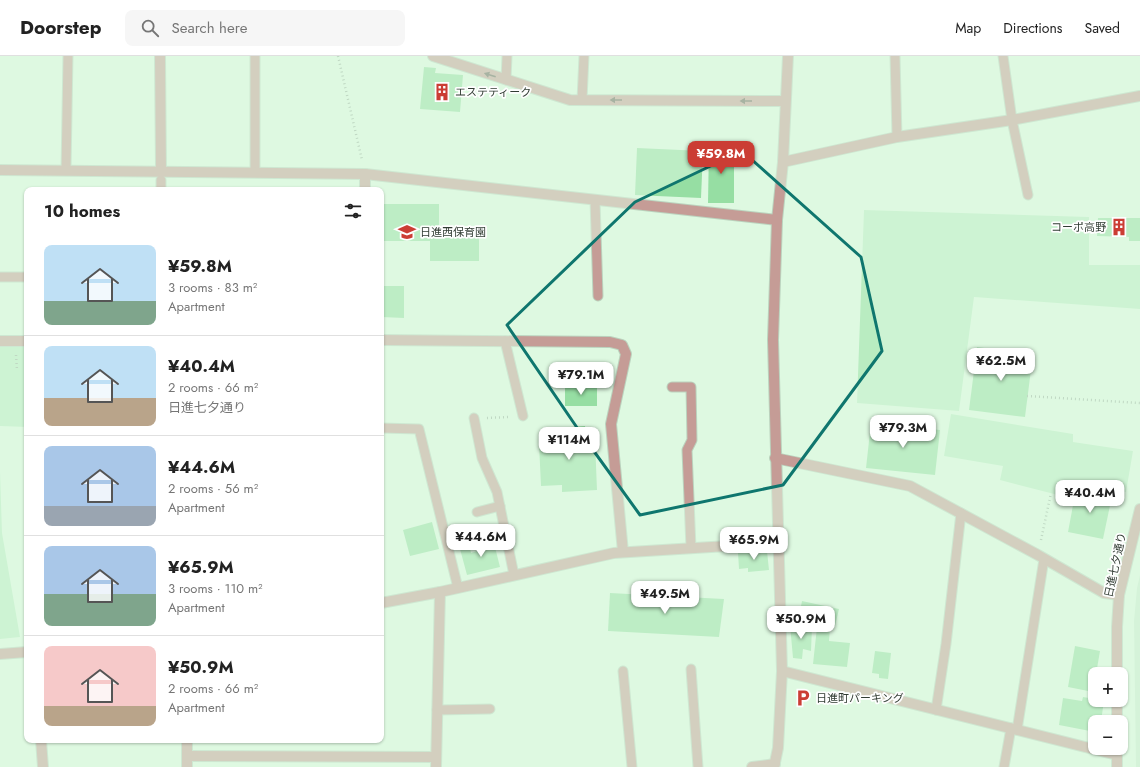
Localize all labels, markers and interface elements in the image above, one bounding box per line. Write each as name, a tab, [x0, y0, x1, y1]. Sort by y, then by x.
search box	[125, 10, 405, 46]
text: Doorstep	[20, 14, 101, 41]
icon: search	[139, 17, 161, 39]
text: Search here	[171, 17, 247, 39]
text: Map	[955, 18, 981, 38]
text: Directions	[1003, 18, 1063, 38]
text: Saved	[1085, 18, 1120, 38]
one-way arrow	[484, 71, 496, 77]
building icon: エステティーク	[432, 82, 452, 102]
place label: エステティーク	[455, 84, 531, 100]
one-way arrow	[609, 97, 622, 103]
one-way arrow	[739, 98, 752, 104]
pin: ¥59.8M	[688, 141, 754, 175]
text: ¥59.8M	[697, 144, 745, 163]
text: 10 homes	[44, 199, 120, 223]
icon: filters	[342, 200, 364, 222]
building icon: コーポ高野	[1109, 217, 1129, 237]
place label: コーポ高野	[1051, 219, 1106, 235]
school or university icon: 日進西保育園	[397, 222, 417, 242]
place label: 日進西保育園	[420, 224, 486, 240]
text: ¥59.8M	[168, 254, 232, 278]
icon: home	[76, 261, 124, 309]
text: 3 rooms · 83 m²	[168, 278, 257, 297]
text: Apartment	[168, 297, 225, 316]
pin: ¥62.5M	[968, 348, 1034, 382]
text: ¥62.5M	[976, 351, 1026, 370]
text: ¥40.4M	[168, 354, 235, 378]
icon: home	[76, 362, 124, 410]
pin: ¥79.1M	[548, 362, 614, 396]
text: ¥79.1M	[558, 365, 604, 384]
text: 2 rooms · 66 m²	[168, 378, 258, 397]
text: 日進七夕通り	[168, 398, 246, 417]
pin: ¥79.3M	[870, 415, 936, 449]
text: ¥79.3M	[879, 418, 927, 437]
pin: ¥114M	[541, 427, 597, 461]
text: ¥114M	[548, 430, 590, 449]
text: ¥44.6M	[168, 455, 235, 479]
icon: home	[76, 462, 124, 510]
text: 2 rooms · 56 m²	[168, 479, 258, 498]
pin: ¥40.4M	[1057, 480, 1123, 514]
text: ¥40.4M	[1064, 483, 1116, 502]
text: Apartment	[168, 498, 225, 517]
pin: ¥44.6M	[448, 524, 514, 558]
text: ¥44.6M	[455, 527, 507, 546]
pin: ¥65.9M	[721, 527, 787, 561]
text: ¥65.9M	[729, 530, 779, 549]
street label: 日進七夕通り	[1100, 531, 1130, 599]
text: ¥65.9M	[168, 555, 234, 579]
icon: home	[76, 562, 124, 610]
text: 3 rooms · 110 m²	[168, 579, 263, 598]
pin: ¥49.5M	[632, 581, 698, 615]
text: ¥49.5M	[640, 584, 690, 603]
text: Apartment	[168, 598, 225, 617]
pin: ¥50.9M	[768, 606, 834, 640]
text: ¥50.9M	[776, 609, 826, 628]
text: ¥50.9M	[168, 655, 234, 679]
icon: home	[76, 662, 124, 710]
map controls	[1088, 667, 1128, 755]
button: +	[1088, 667, 1128, 707]
text: 2 rooms · 66 m²	[168, 679, 258, 698]
parking icon: 日進町パーキング	[793, 688, 813, 708]
place label: 日進町パーキング	[816, 690, 904, 706]
text: Apartment	[168, 698, 225, 717]
button: −	[1088, 715, 1128, 755]

